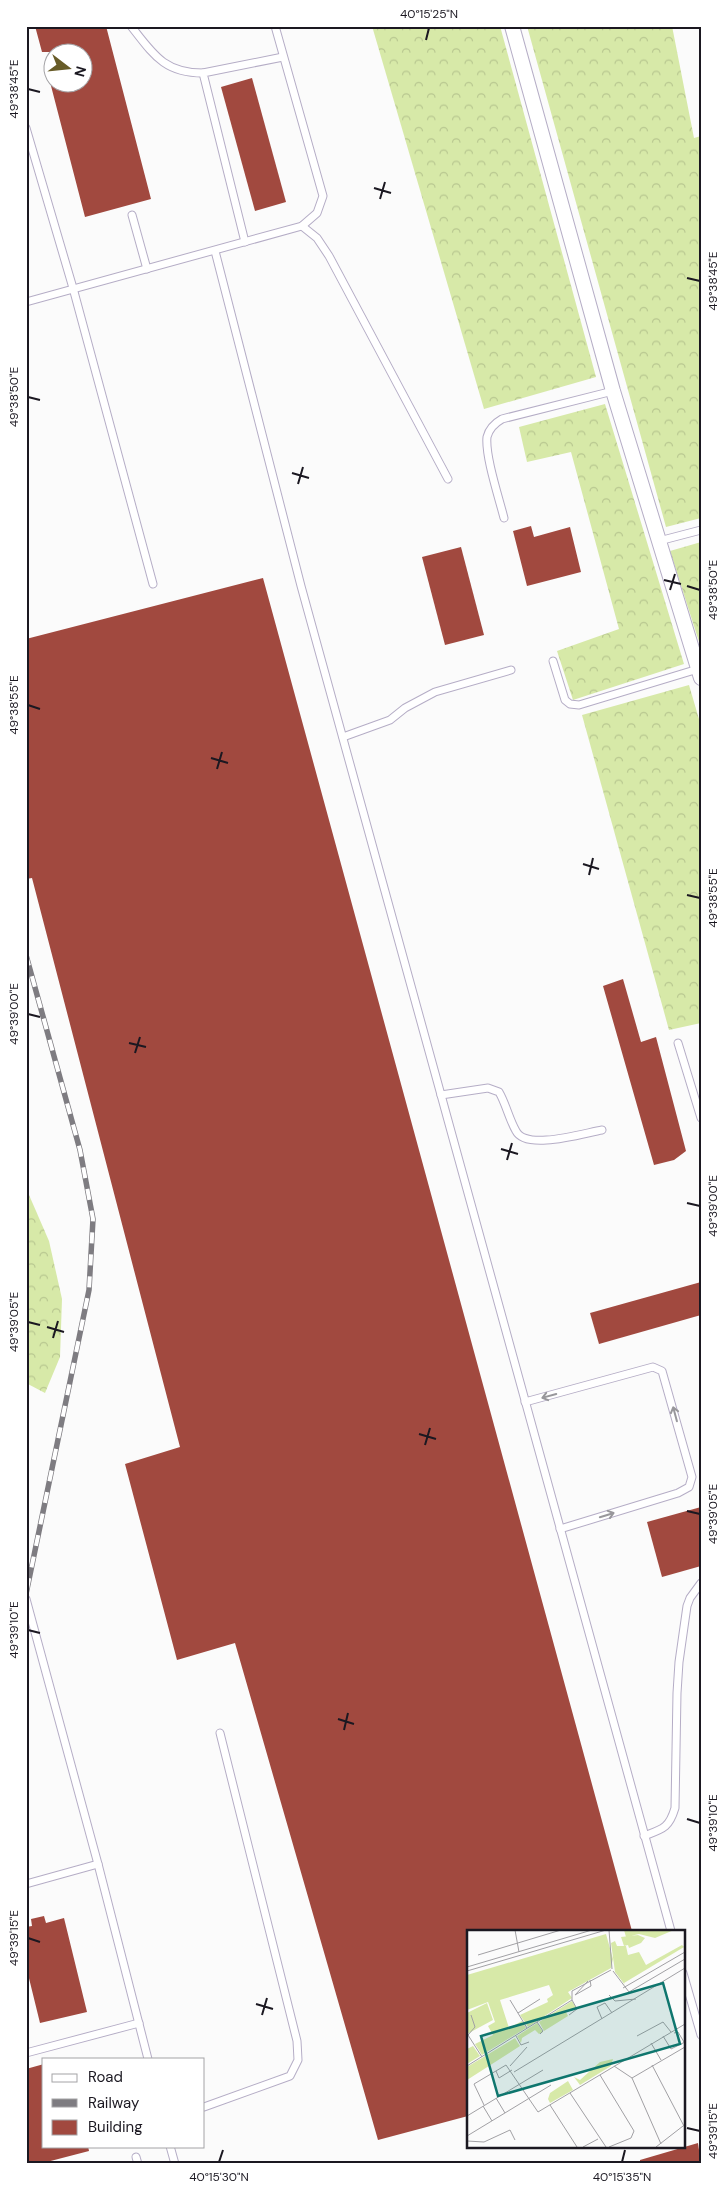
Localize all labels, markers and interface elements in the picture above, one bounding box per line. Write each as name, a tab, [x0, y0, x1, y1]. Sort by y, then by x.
text: 40°15'25"N	[400, 6, 458, 22]
north arrow	[42, 42, 92, 92]
text: 49°38'45"E	[6, 59, 22, 119]
text: N	[70, 64, 91, 79]
text: 49°38'45"E	[705, 251, 721, 311]
text: 49°38'50"E	[6, 366, 22, 427]
text: 49°38'50"E	[705, 559, 721, 620]
text: 49°38'55"E	[6, 675, 22, 735]
text: 49°38'55"E	[705, 868, 721, 928]
text: 49°39'00"E	[6, 983, 22, 1045]
text: 49°39'00"E	[705, 1175, 721, 1237]
text: 49°39'05"E	[6, 1291, 22, 1352]
one-way arrow	[542, 1391, 558, 1401]
one-way arrow	[670, 1406, 679, 1422]
text: 49°39'05"E	[705, 1483, 721, 1544]
one-way arrow	[599, 1509, 615, 1519]
text: 49°39'10"E	[6, 1601, 22, 1659]
text: 49°39'10"E	[705, 1794, 721, 1852]
text: 49°39'15"E	[6, 1910, 22, 1966]
inset map	[467, 1930, 684, 2148]
legend	[42, 2058, 205, 2148]
text: Road	[88, 2067, 123, 2087]
text: Railway	[88, 2093, 140, 2113]
text: 49°39'15"E	[705, 2103, 721, 2159]
text: Building	[88, 2117, 143, 2137]
text: 40°15'30"N	[189, 2169, 249, 2185]
text: 40°15'35"N	[593, 2169, 651, 2185]

